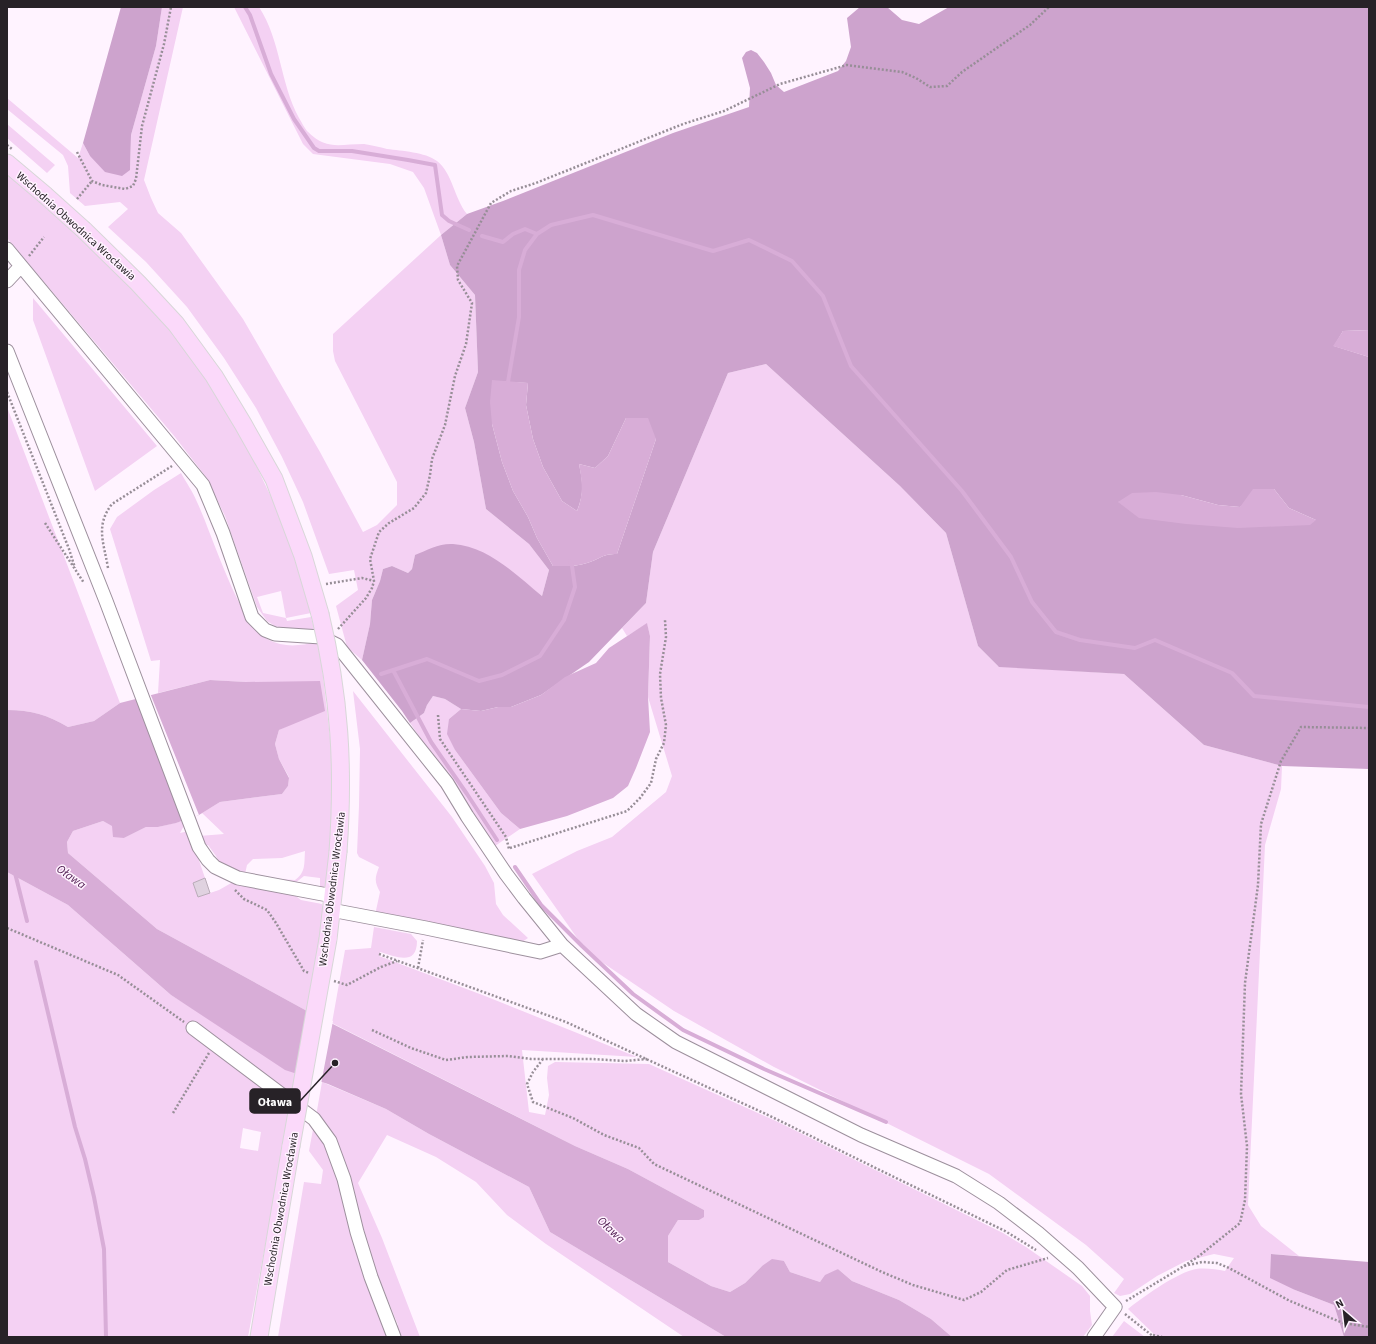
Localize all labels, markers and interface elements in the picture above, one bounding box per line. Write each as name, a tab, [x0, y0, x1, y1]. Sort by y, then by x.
street label: Wschodnia Obwodnica Wrocławia	[13, 168, 139, 284]
street label: Wschodnia Obwodnica Wrocławia	[315, 811, 349, 967]
water label: Oława	[53, 861, 90, 894]
callout: Oława	[250, 1089, 300, 1113]
text: Oława	[258, 1094, 292, 1111]
street label: Wschodnia Obwodnica Wrocławia	[260, 1131, 302, 1287]
water label: Oława	[593, 1213, 629, 1248]
north arrow	[1324, 1292, 1364, 1332]
text: N	[1333, 1295, 1346, 1312]

